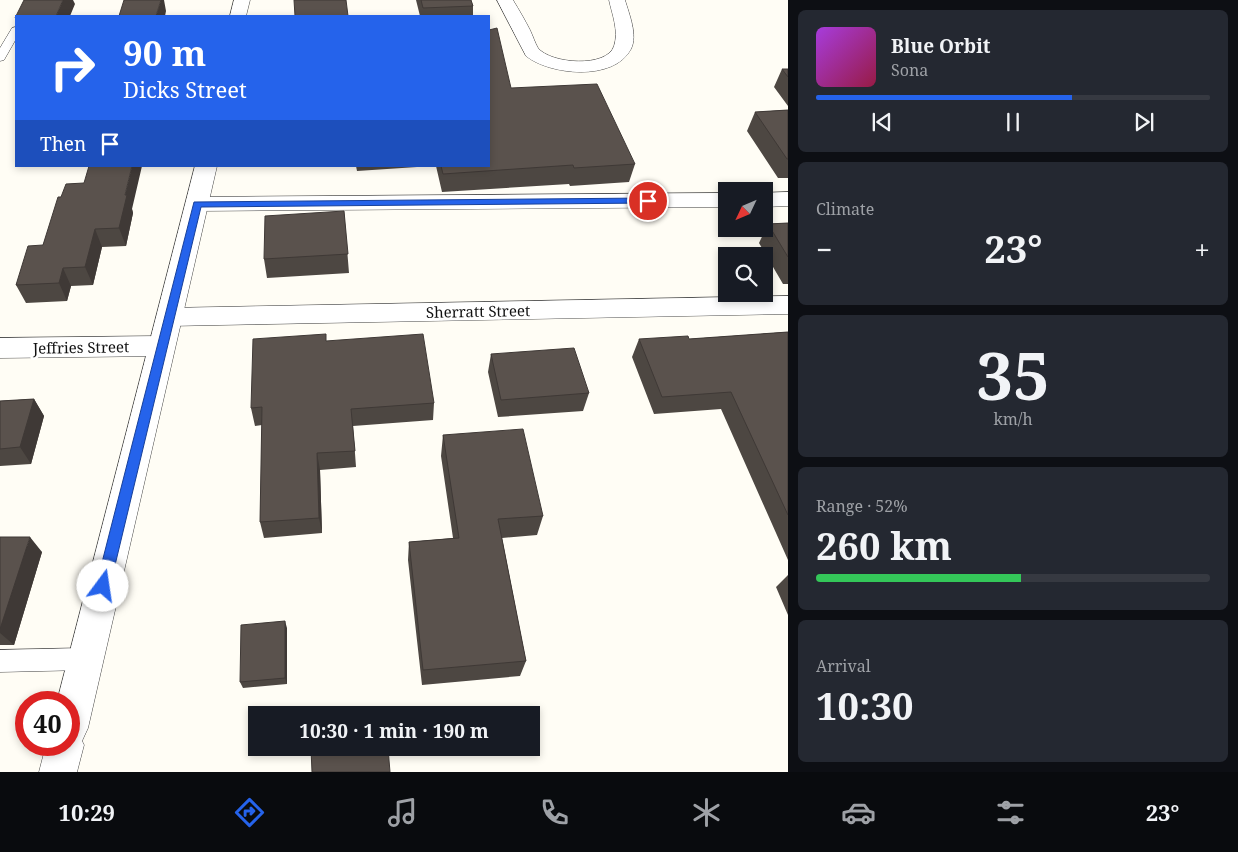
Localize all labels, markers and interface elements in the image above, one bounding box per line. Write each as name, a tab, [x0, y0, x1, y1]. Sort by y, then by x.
text: 90 m	[123, 29, 206, 76]
text: Blue Orbit	[891, 33, 991, 59]
icon: right	[40, 35, 105, 100]
text: Sona	[891, 59, 928, 81]
text: Dicks Street	[123, 74, 247, 104]
icon: previous	[868, 108, 896, 136]
icon: pause	[999, 108, 1027, 136]
icon: next	[1130, 108, 1158, 136]
icon: arrive	[96, 130, 124, 158]
text: Then	[40, 131, 86, 157]
pin	[627, 180, 669, 222]
north arrow	[718, 182, 772, 238]
map controls	[718, 182, 773, 302]
icon: arrive	[634, 187, 662, 215]
text: Climate	[816, 198, 874, 220]
text: 23°	[984, 222, 1042, 274]
text: −	[816, 230, 832, 268]
text: +	[1194, 230, 1210, 268]
button: search	[718, 247, 773, 302]
street label: Sherratt Street	[426, 300, 530, 322]
text: 35	[976, 331, 1050, 419]
street label: Jeffries Street	[32, 336, 129, 358]
text: km/h	[993, 408, 1033, 430]
text: Range · 52%	[816, 495, 908, 517]
text: 260 km	[816, 519, 952, 571]
position arrow	[76, 559, 128, 611]
text: Arrival	[816, 655, 871, 677]
text: 10:30	[816, 679, 913, 731]
speed limit sign: 40	[15, 691, 80, 756]
text: 10:30 · 1 min · 190 m	[299, 718, 489, 744]
icon: directions	[232, 795, 267, 830]
icon: music	[385, 795, 420, 830]
icon: phone	[537, 795, 572, 830]
icon: climate	[689, 795, 724, 830]
icon: car	[841, 795, 876, 830]
icon: filters	[993, 795, 1028, 830]
text: 10:29	[59, 797, 115, 827]
text: 23°	[1146, 797, 1179, 827]

